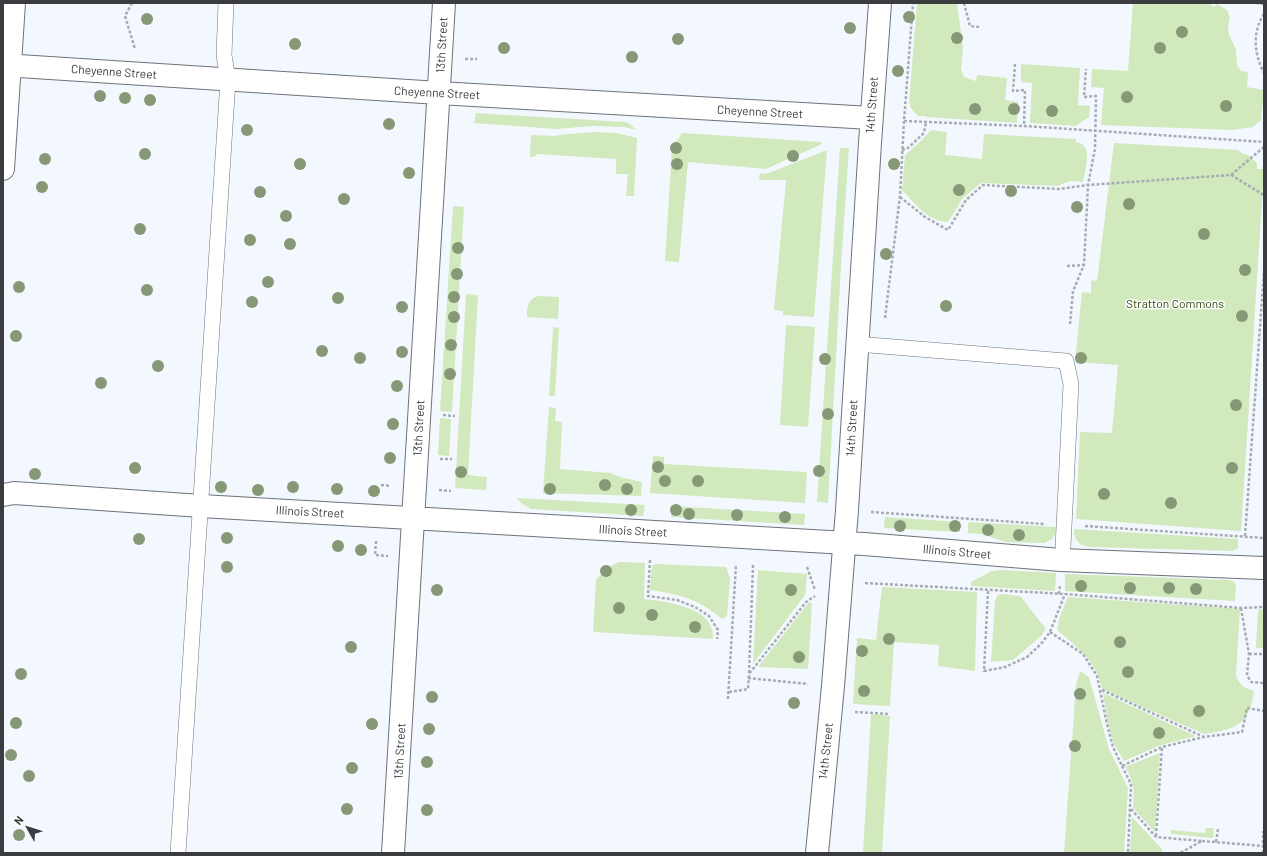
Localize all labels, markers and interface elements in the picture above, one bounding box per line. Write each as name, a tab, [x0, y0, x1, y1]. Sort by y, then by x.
street label: 13th Street	[433, 16, 451, 74]
street label: Cheyenne Street	[71, 62, 157, 82]
street label: 14th Street	[863, 76, 881, 134]
street label: Cheyenne Street	[394, 84, 480, 102]
street label: Cheyenne Street	[717, 103, 803, 121]
park label: Stratton Commons	[1126, 297, 1224, 311]
street label: 13th Street	[410, 399, 428, 457]
street label: 14th Street	[843, 399, 861, 457]
street label: Illinois Street	[275, 503, 345, 521]
street label: Illinois Street	[598, 522, 668, 540]
street label: Illinois Street	[922, 542, 992, 562]
street label: 13th Street	[391, 722, 409, 780]
street label: 14th Street	[816, 722, 836, 780]
north arrow	[8, 808, 48, 848]
text: N	[11, 813, 26, 827]

